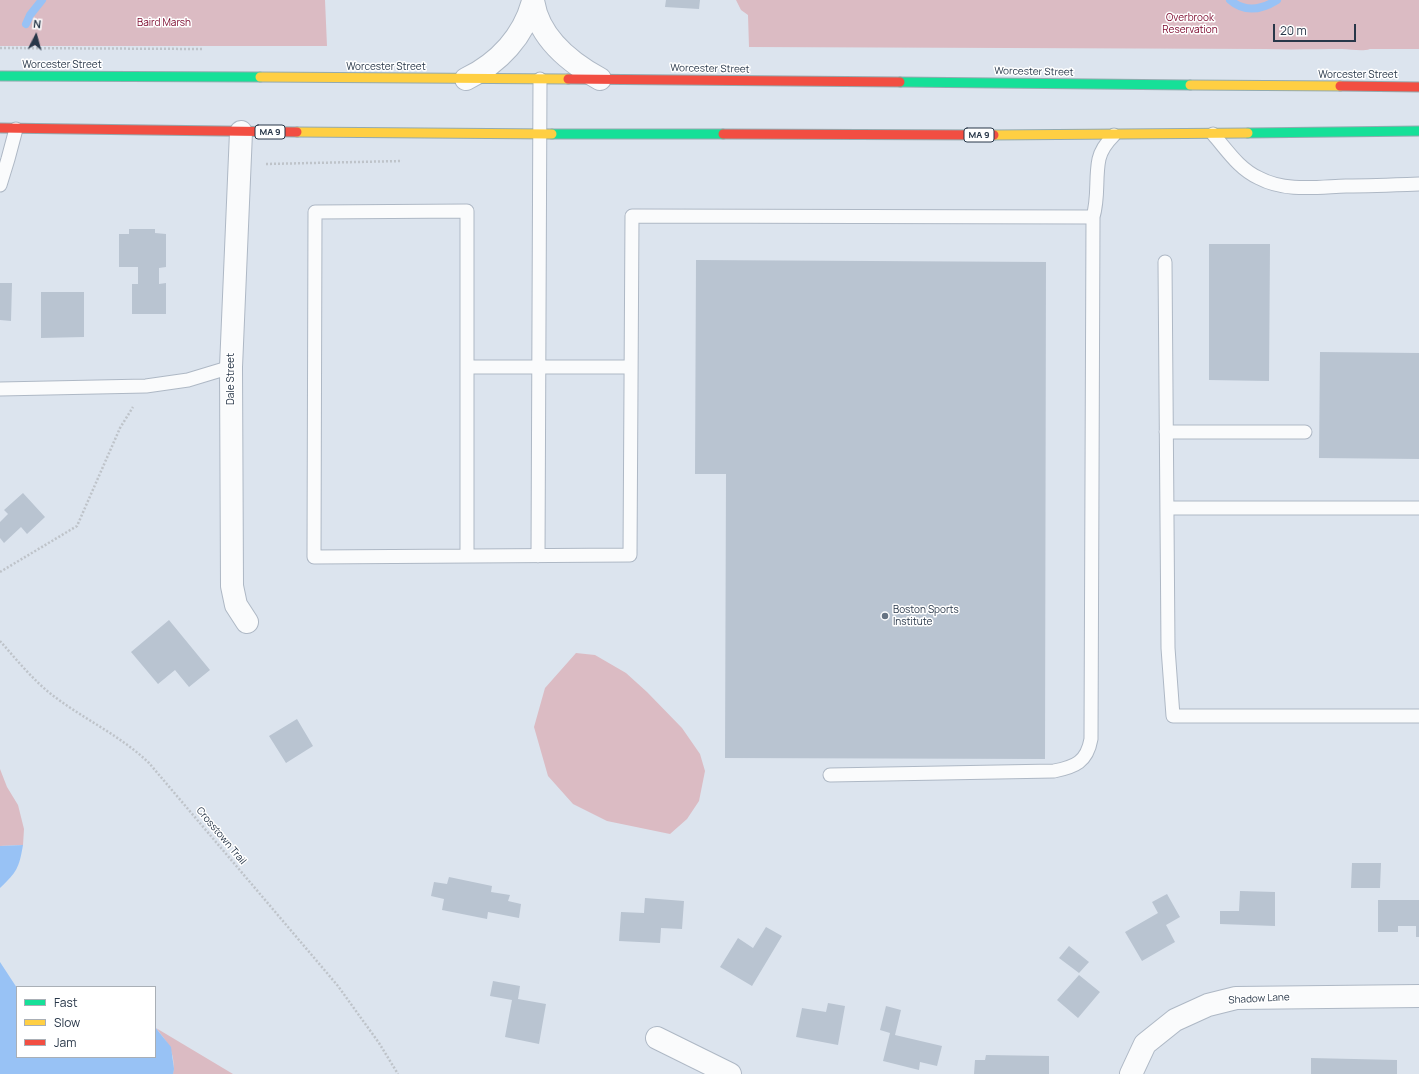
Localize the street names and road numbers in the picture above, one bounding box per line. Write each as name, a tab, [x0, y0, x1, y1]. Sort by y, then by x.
street label: Worcester Street	[22, 59, 102, 71]
street label: Worcester Street	[346, 61, 426, 73]
street label: Worcester Street	[670, 62, 750, 76]
street label: Worcester Street	[994, 65, 1074, 79]
street label: Worcester Street	[1318, 69, 1398, 81]
road number: MA 9	[255, 125, 285, 139]
road number: MA 9	[964, 128, 994, 142]
street label: Dale Street	[225, 353, 237, 405]
street label: Crosstown Trail	[194, 805, 248, 867]
street label: Shadow Lane	[1228, 991, 1290, 1007]

